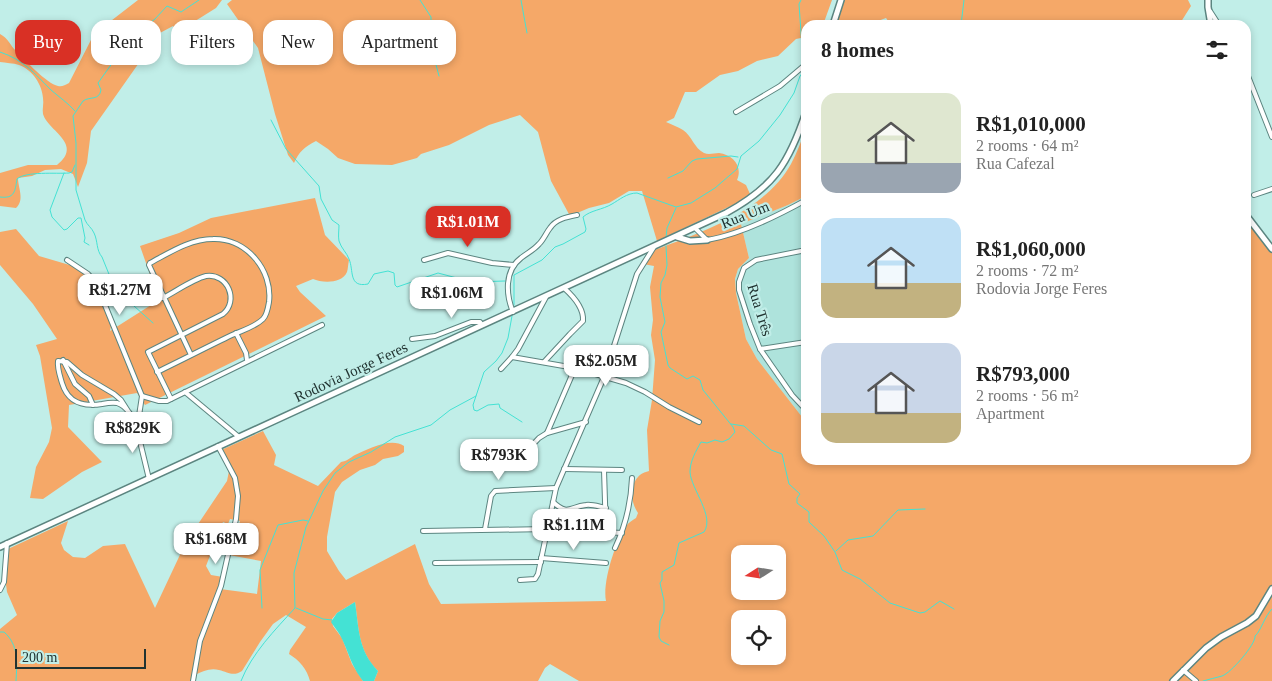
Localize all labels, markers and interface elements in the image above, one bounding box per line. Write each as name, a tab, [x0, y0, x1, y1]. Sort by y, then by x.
chip: Buy	[15, 20, 81, 65]
chip: Rent	[91, 20, 161, 65]
chip: Filters	[171, 20, 253, 65]
chip: New	[263, 20, 333, 65]
chip: Apartment	[343, 20, 456, 65]
icon: filters	[1203, 36, 1231, 64]
text: 8 homes	[821, 38, 894, 62]
text: R$1,010,000	[976, 112, 1086, 136]
icon: home	[861, 113, 921, 173]
text: 2 rooms · 64 m²	[976, 137, 1079, 154]
text: Rua Cafezal	[976, 155, 1055, 172]
street label: Rua Um	[719, 198, 772, 232]
pin: R$1.01M	[422, 206, 514, 248]
text: R$1.01M	[437, 213, 499, 230]
text: R$1,060,000	[976, 237, 1086, 261]
icon: home	[861, 238, 921, 298]
text: 2 rooms · 72 m²	[976, 262, 1079, 279]
pin: R$1.27M	[74, 274, 166, 316]
pin: R$1.06M	[406, 276, 498, 319]
text: Rodovia Jorge Feres	[976, 280, 1107, 297]
text: R$1.27M	[89, 281, 151, 298]
street label: Rua Três	[744, 282, 776, 338]
text: R$1.06M	[421, 284, 483, 301]
street label: Rodovia Jorge Feres	[292, 339, 410, 405]
pin: R$2.05M	[560, 344, 652, 387]
text: R$2.05M	[575, 352, 637, 369]
text: R$793,000	[976, 362, 1070, 386]
icon: home	[861, 363, 921, 423]
text: 2 rooms · 56 m²	[976, 387, 1079, 404]
text: Apartment	[976, 405, 1044, 422]
pin: R$829K	[92, 412, 174, 454]
text: R$829K	[105, 419, 161, 436]
pin: R$793K	[458, 438, 540, 481]
text: R$793K	[471, 446, 527, 463]
pin: R$1.11M	[528, 508, 620, 551]
text: R$1.11M	[543, 516, 605, 533]
pin: R$1.68M	[170, 522, 262, 565]
text: R$1.68M	[185, 530, 247, 547]
north arrow	[731, 545, 786, 600]
map controls	[731, 545, 786, 665]
button: locate	[731, 610, 786, 665]
scale bar	[15, 646, 146, 669]
text: 200 m	[22, 650, 57, 665]

